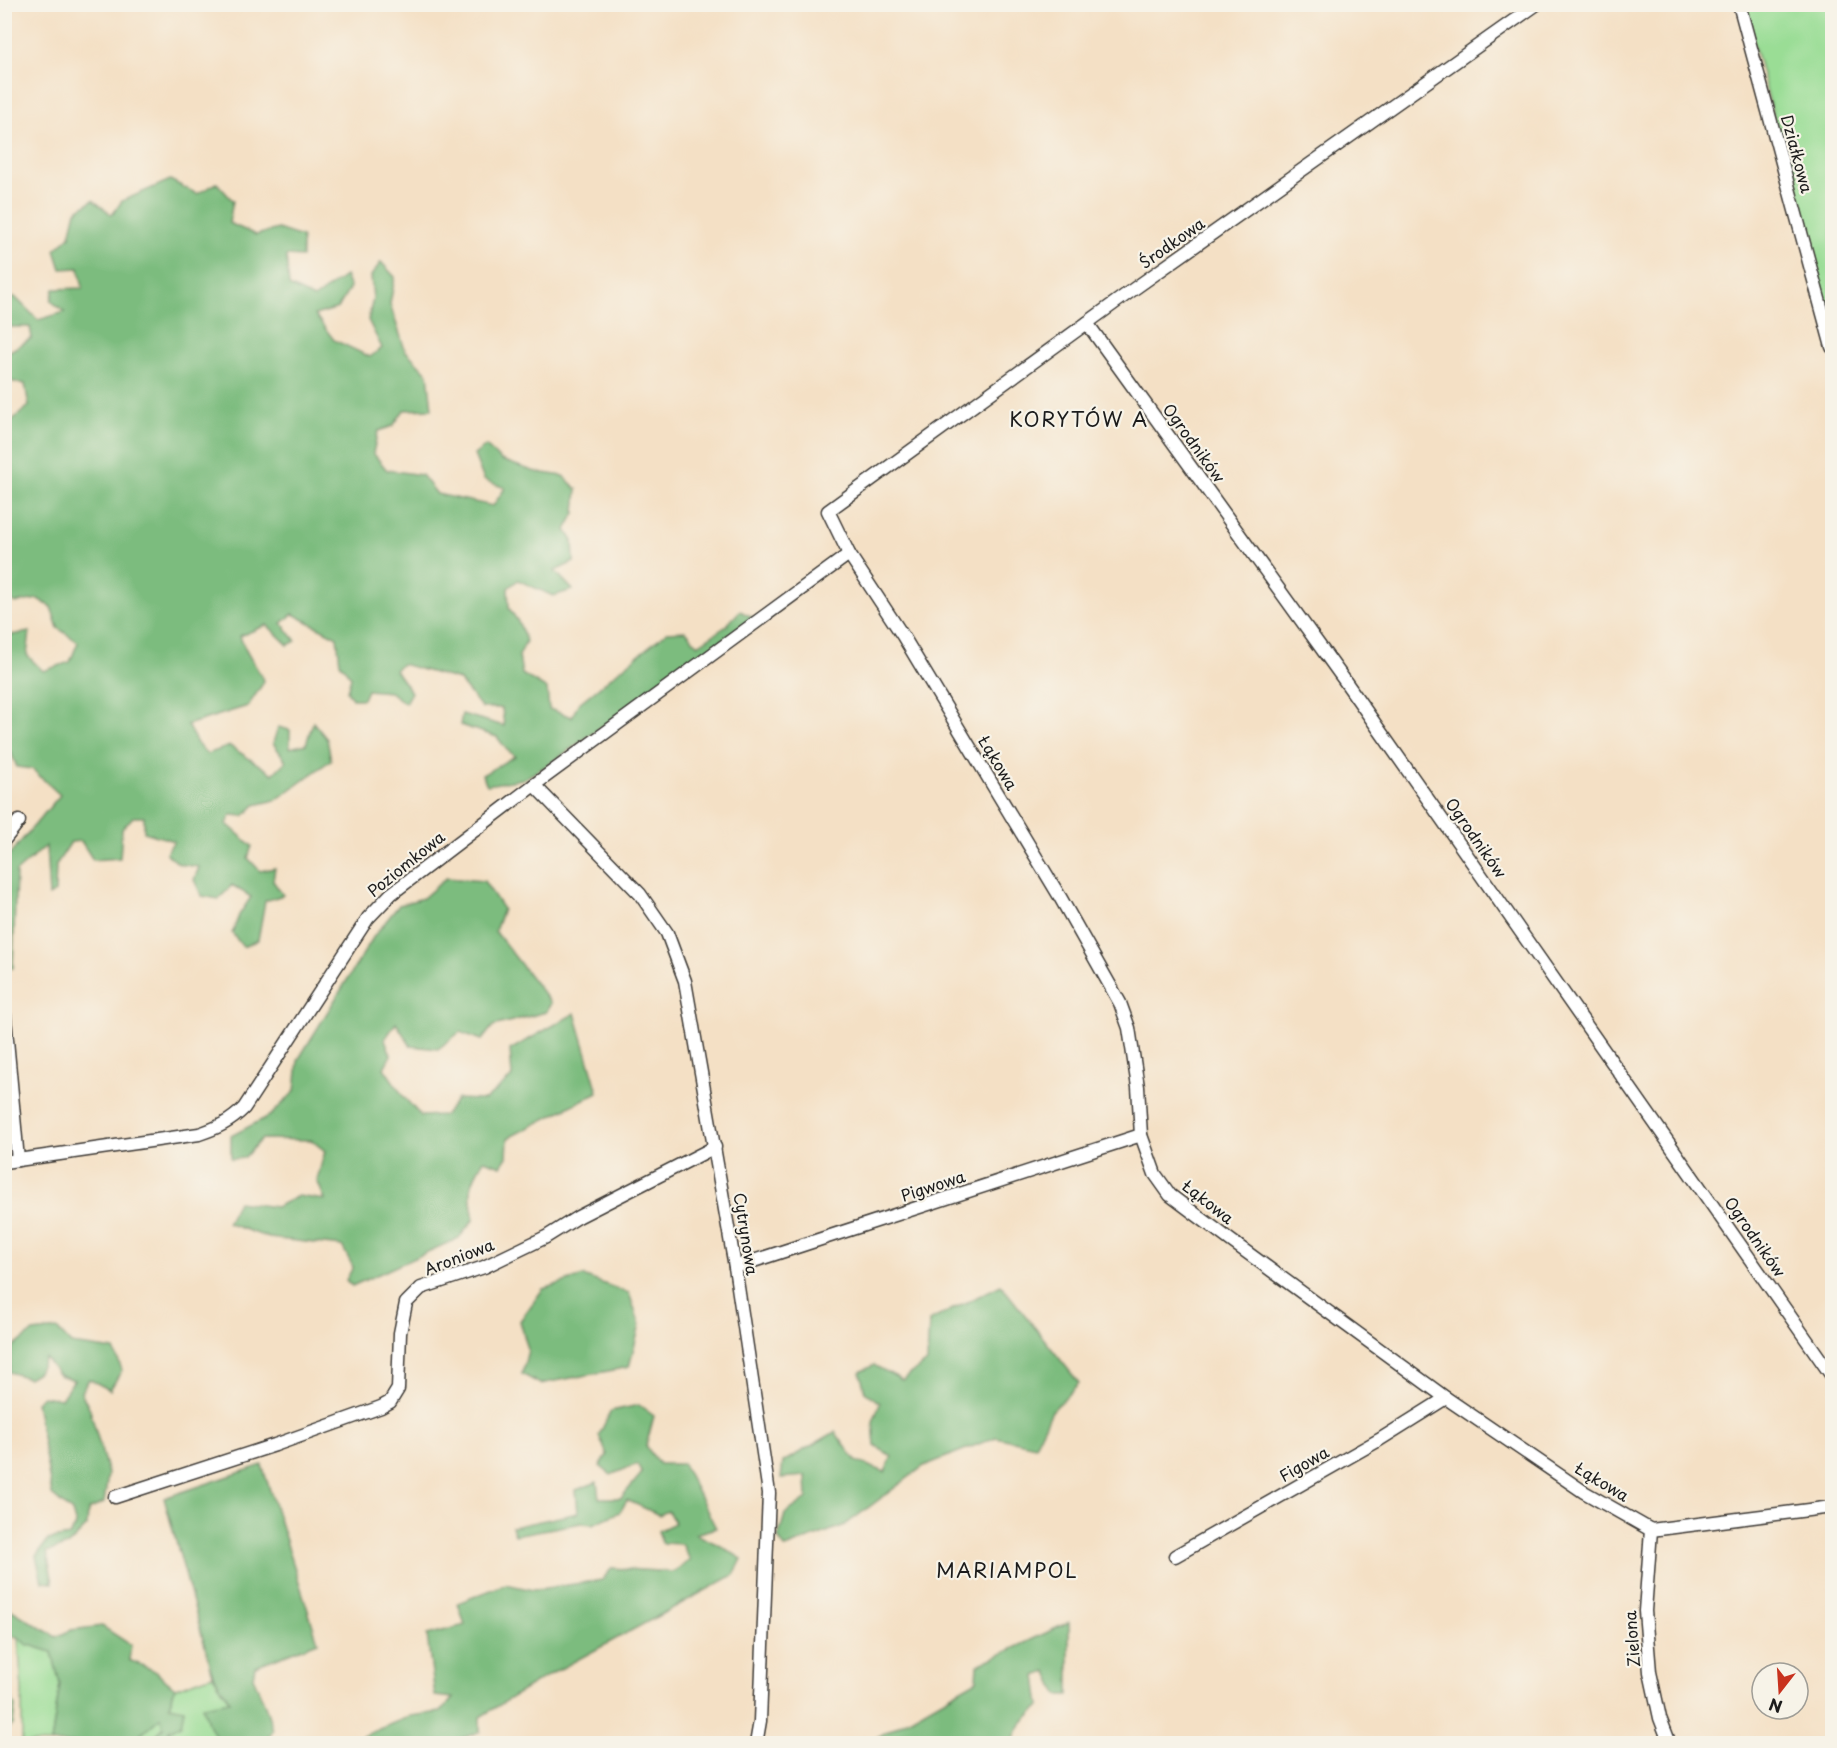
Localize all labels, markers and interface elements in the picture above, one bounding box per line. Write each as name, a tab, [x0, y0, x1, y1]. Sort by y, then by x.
street label: Działkowa	[1776, 112, 1820, 196]
street label: Środkowa	[1134, 211, 1209, 274]
street label: Ogrodników	[1158, 398, 1232, 487]
district label: KORYTÓW A	[1009, 404, 1149, 434]
street label: Łąkowa	[973, 730, 1024, 794]
street label: Ogrodników	[1440, 792, 1513, 882]
street label: Poziomkowa	[361, 824, 449, 902]
street label: Pigwowa	[897, 1163, 968, 1207]
street label: Łąkowa	[1177, 1173, 1239, 1229]
street label: Cytrynowa	[729, 1191, 765, 1277]
street label: Ogrodników	[1719, 1191, 1792, 1281]
street label: Aroniowa	[420, 1232, 497, 1280]
street label: Figowa	[1274, 1439, 1333, 1487]
street label: Łąkowa	[1570, 1455, 1634, 1507]
district label: MARIAMPOL	[936, 1555, 1078, 1585]
street label: Zielona	[1617, 1610, 1645, 1668]
north arrow	[1750, 1661, 1810, 1721]
text: N	[1766, 1693, 1785, 1720]

